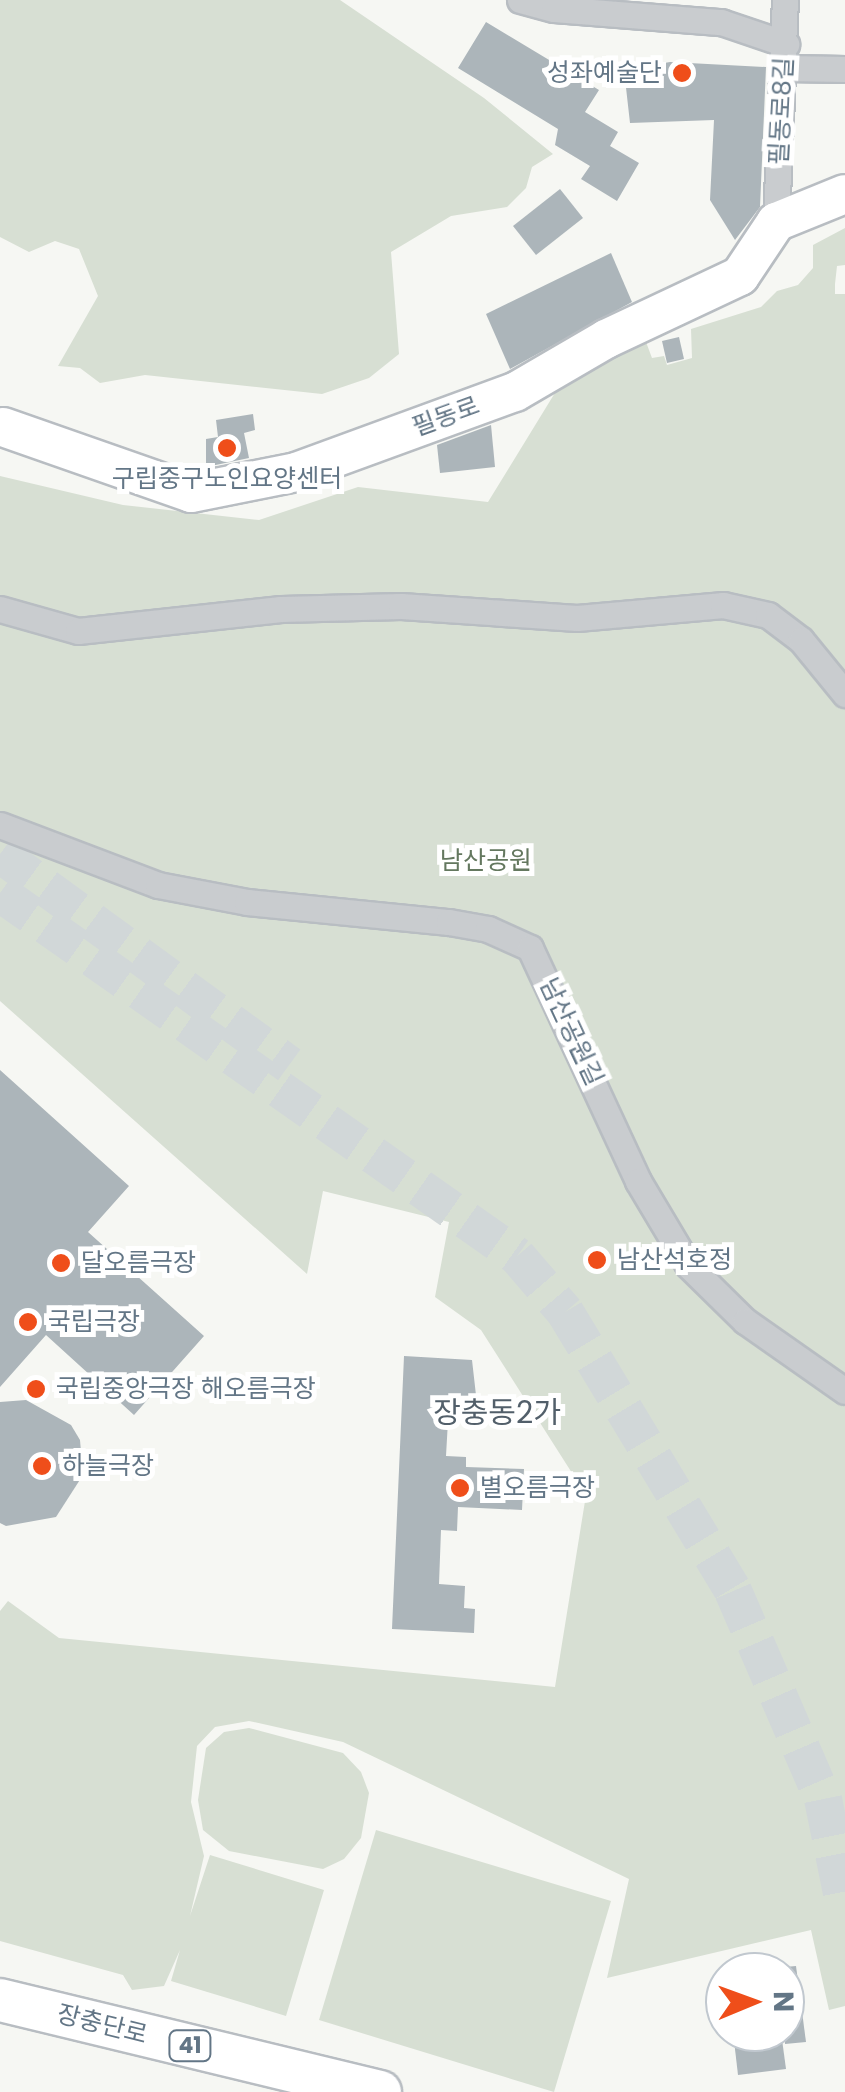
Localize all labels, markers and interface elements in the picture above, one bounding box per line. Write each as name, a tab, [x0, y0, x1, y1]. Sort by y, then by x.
street label: 필동로8길	[764, 56, 800, 166]
place label: 성좌예술단	[547, 58, 662, 88]
marker: 성좌예술단	[671, 62, 693, 84]
street label: 필동로	[408, 391, 484, 443]
marker: 구립중구노인요양센터	[216, 437, 238, 459]
place label: 구립중구노인요양센터	[112, 464, 342, 494]
park label: 남산공원	[440, 846, 532, 876]
street label: 남산공원길	[533, 974, 609, 1090]
place label: 남산석호정	[617, 1245, 732, 1275]
place label: 달오름극장	[81, 1248, 196, 1278]
marker: 남산석호정	[586, 1249, 608, 1271]
marker: 달오름극장	[50, 1252, 72, 1274]
place label: 국립극장	[48, 1307, 140, 1337]
marker: 국립극장	[17, 1311, 39, 1333]
place label: 국립중앙극장 해오름극장	[56, 1374, 316, 1404]
marker: 국립중앙극장 해오름극장	[25, 1378, 47, 1400]
district label: 장충동2가	[433, 1395, 561, 1431]
place label: 하늘극장	[62, 1451, 154, 1481]
marker: 하늘극장	[31, 1455, 53, 1477]
place label: 별오름극장	[480, 1473, 595, 1503]
marker: 별오름극장	[449, 1477, 471, 1499]
north arrow	[705, 1952, 805, 2052]
text: N	[764, 1991, 803, 2012]
street label: 장충단로	[54, 1999, 150, 2051]
road number: 41	[168, 2029, 212, 2063]

